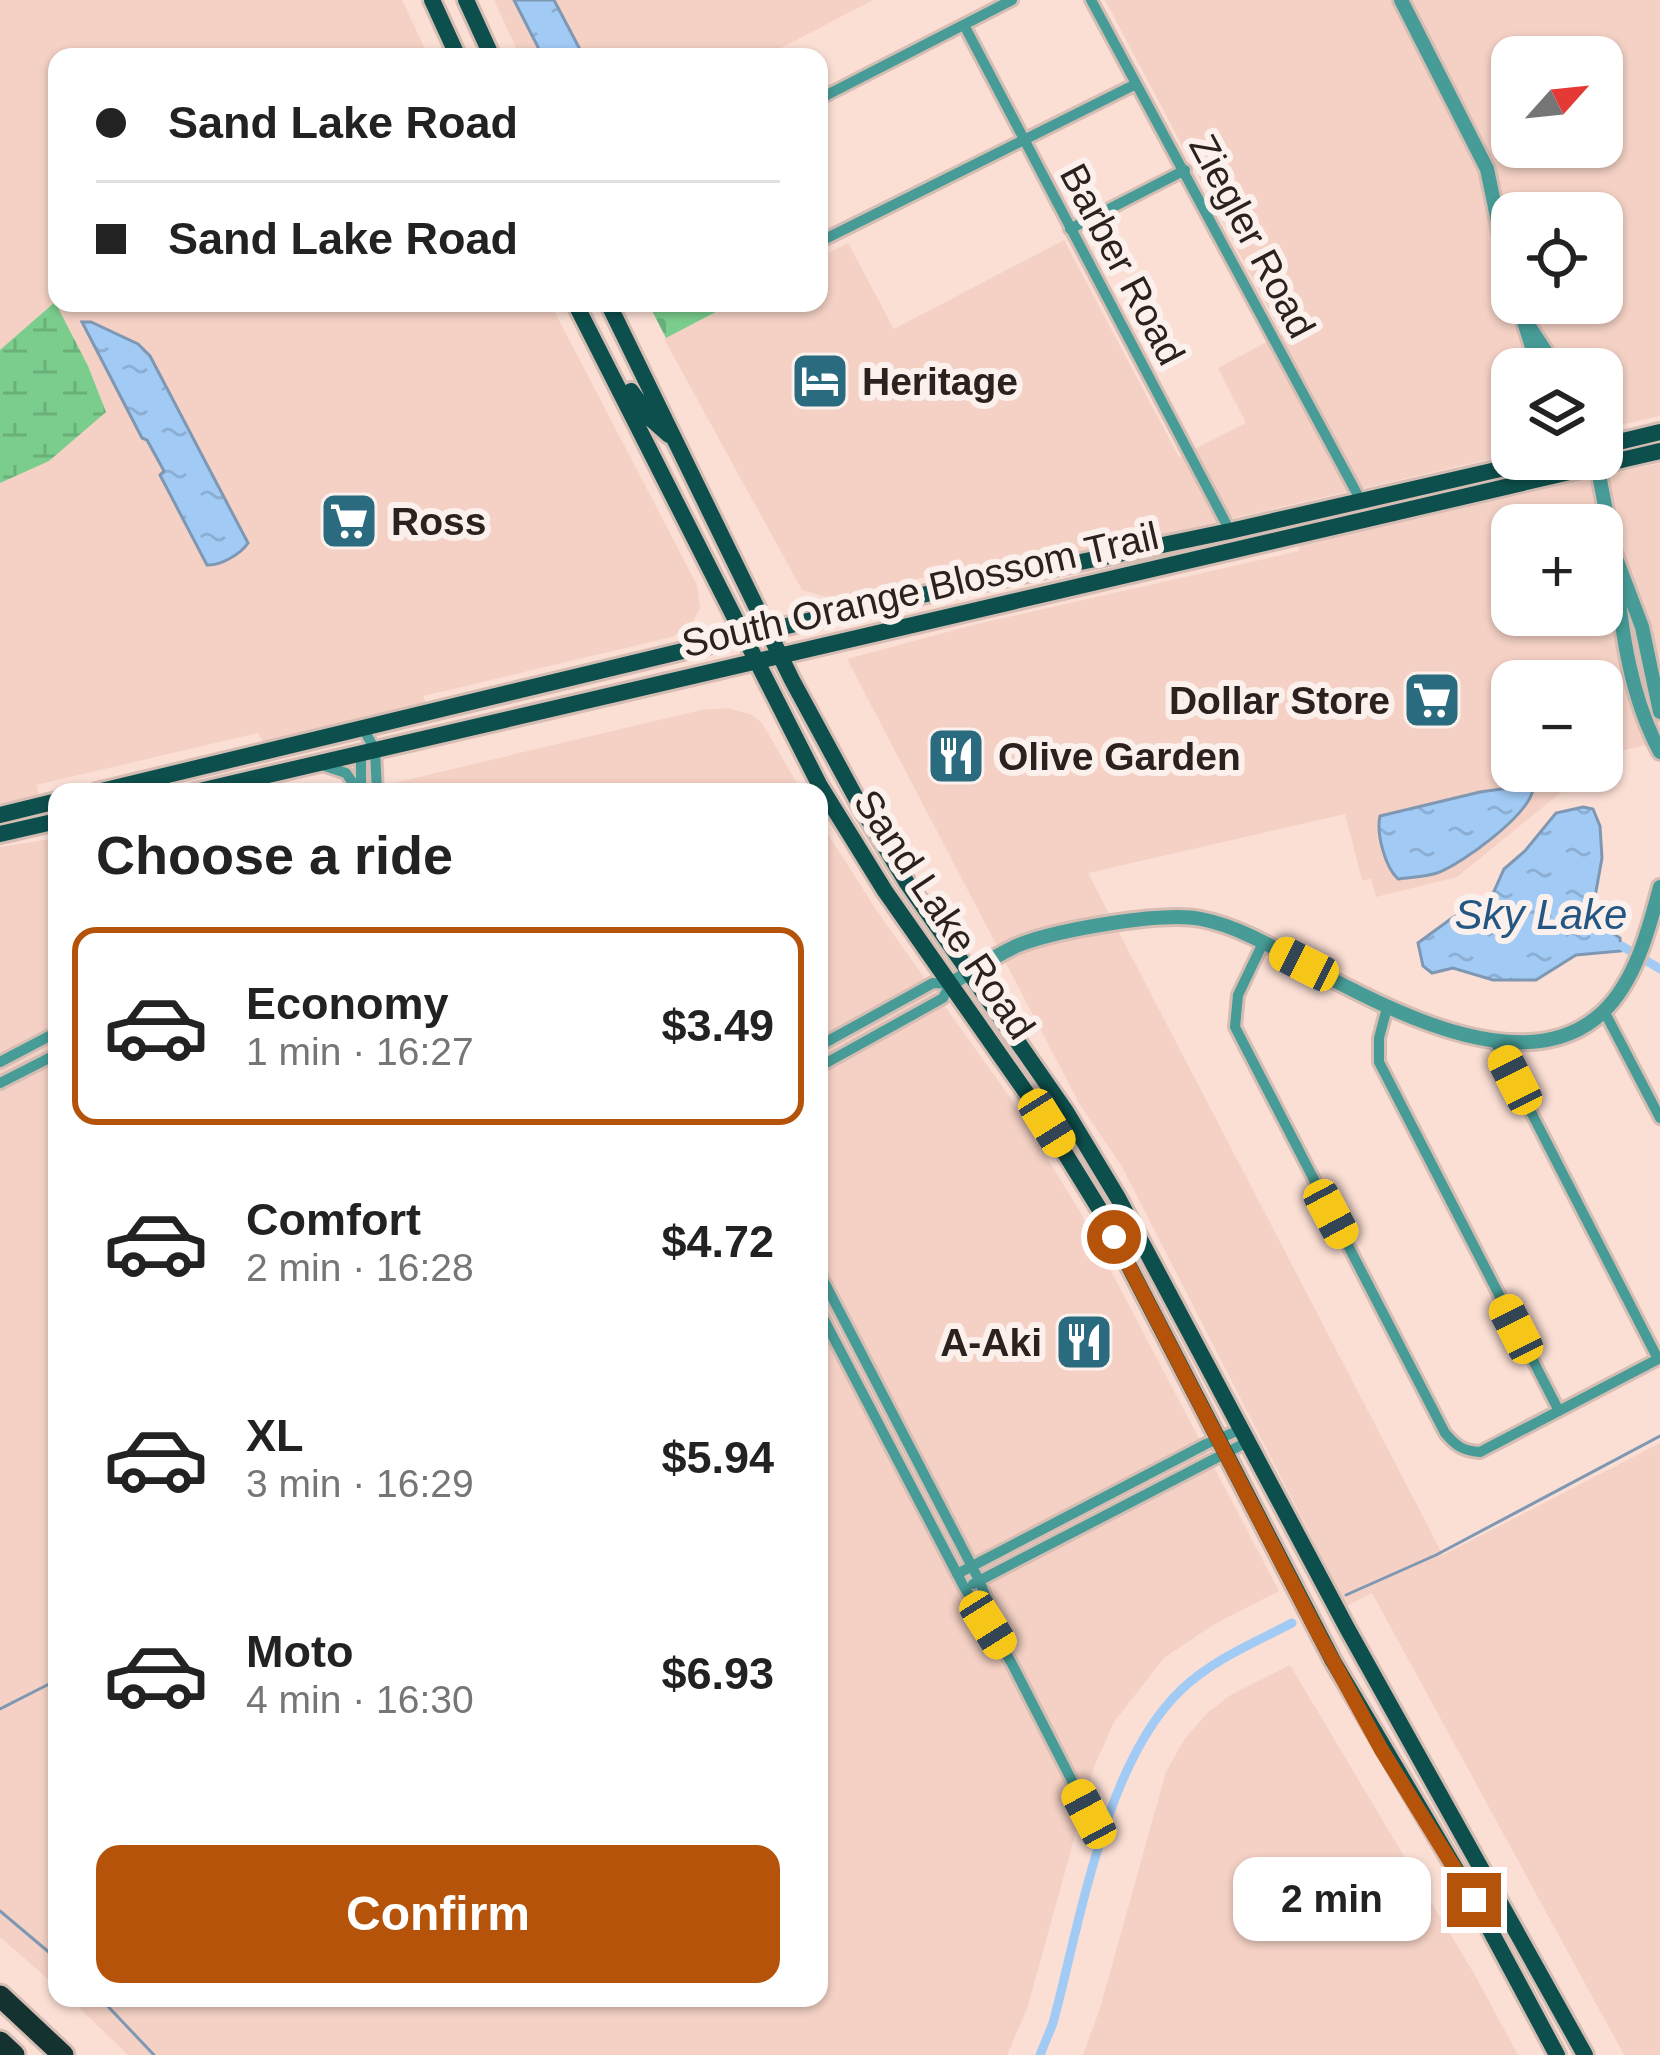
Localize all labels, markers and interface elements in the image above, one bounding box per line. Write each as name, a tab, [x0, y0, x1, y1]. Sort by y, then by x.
north arrow	[1491, 36, 1623, 168]
map controls	[1491, 36, 1623, 792]
text: Sand Lake Road	[168, 97, 518, 148]
street label: Ziegler Road	[1181, 128, 1324, 345]
street label: Barber Road	[1052, 157, 1193, 372]
button: locate	[1491, 192, 1623, 324]
text: Sand Lake Road	[168, 213, 518, 264]
button: layers	[1491, 348, 1623, 480]
hotel icon: Heritage	[789, 350, 851, 412]
place label: Heritage	[862, 360, 1018, 403]
supermarket icon: Ross	[318, 490, 380, 552]
place label: Ross	[391, 500, 486, 543]
button: +	[1491, 504, 1623, 636]
street label: South Orange Blossom Trail	[678, 514, 1163, 665]
button: −	[1491, 660, 1623, 792]
supermarket icon: Dollar Store	[1401, 669, 1463, 731]
place label: Dollar Store	[1169, 679, 1390, 722]
restaurant icon: Olive Garden	[925, 725, 987, 787]
place label: Olive Garden	[998, 735, 1241, 778]
street label: Sand Lake Road	[846, 782, 1044, 1047]
text: Choose a ride	[96, 825, 453, 885]
water label: Sky Lake	[1455, 891, 1627, 938]
car	[1264, 932, 1344, 996]
icon: car	[102, 972, 210, 1080]
text: Economy	[246, 978, 449, 1029]
text: $3.49	[661, 1000, 774, 1051]
text: 1 min · 16:27	[246, 1030, 474, 1073]
car	[1483, 1040, 1547, 1120]
car	[1013, 1083, 1081, 1163]
car	[1298, 1174, 1364, 1254]
icon: car	[102, 1188, 210, 1296]
text: Comfort	[246, 1194, 421, 1245]
route start	[1087, 1210, 1141, 1264]
text: $4.72	[661, 1216, 774, 1267]
text: 2 min · 16:28	[246, 1246, 474, 1289]
car	[1484, 1289, 1548, 1369]
restaurant icon: A-Aki	[1053, 1311, 1115, 1373]
place label: A-Aki	[940, 1321, 1042, 1364]
icon: car	[102, 1404, 210, 1512]
text: XL	[246, 1410, 304, 1461]
text: $5.94	[661, 1432, 774, 1483]
text: 3 min · 16:29	[246, 1462, 474, 1505]
car	[954, 1585, 1022, 1665]
icon: car	[102, 1620, 210, 1728]
text: Moto	[246, 1626, 353, 1677]
text: $6.93	[661, 1648, 774, 1699]
text: 4 min · 16:30	[246, 1678, 474, 1721]
car	[1056, 1774, 1122, 1854]
button: Confirm	[96, 1845, 780, 1983]
callout: 2 min	[1234, 1858, 1432, 1942]
route end	[1447, 1873, 1501, 1927]
text: 2 min	[1281, 1877, 1383, 1920]

